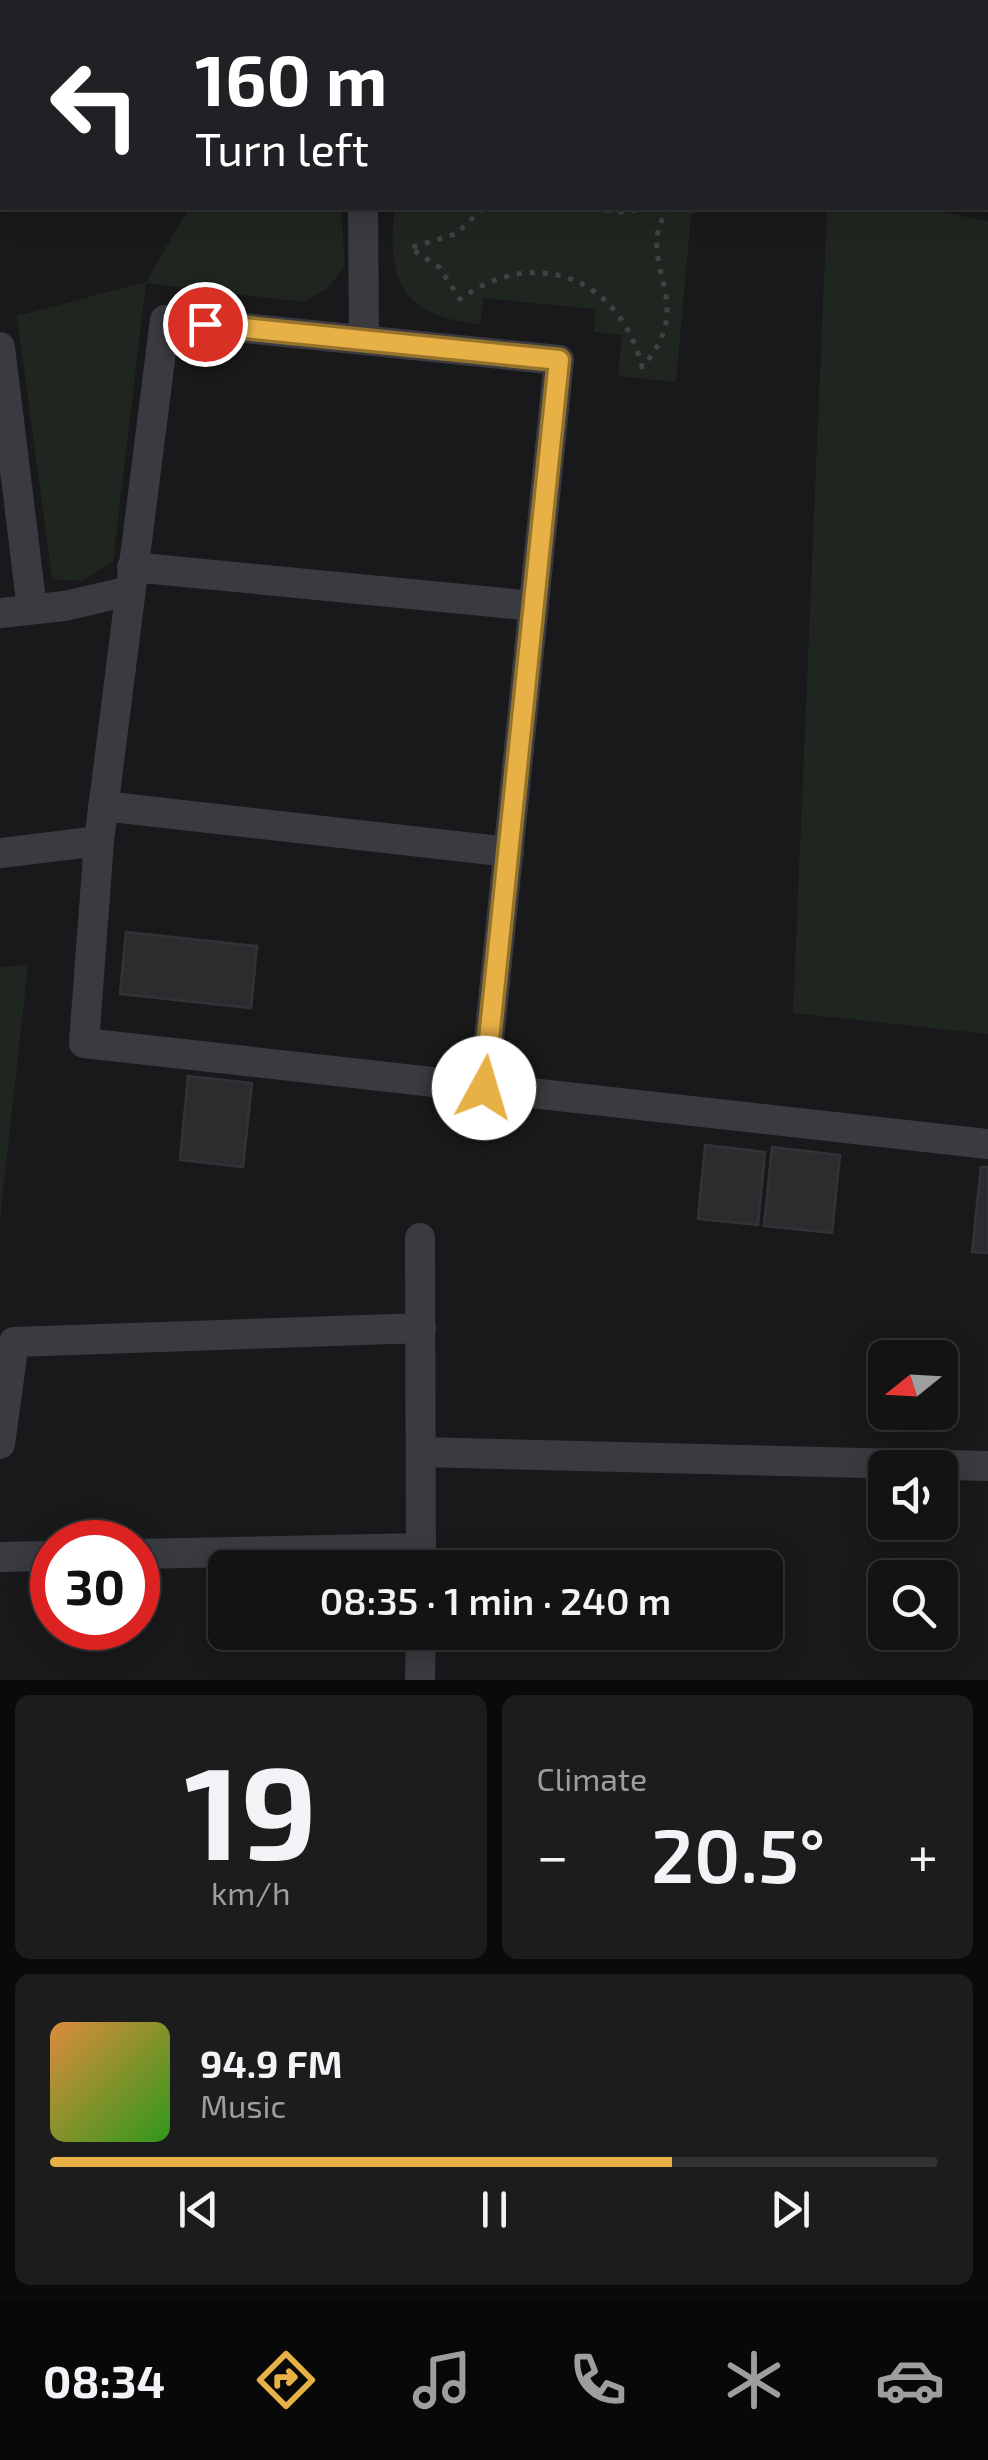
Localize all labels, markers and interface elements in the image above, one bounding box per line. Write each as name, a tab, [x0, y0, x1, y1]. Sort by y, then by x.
text: 160 m	[195, 36, 388, 120]
icon: left	[30, 40, 160, 170]
text: Turn left	[195, 121, 369, 175]
pin	[163, 282, 248, 367]
icon: arrive	[178, 297, 233, 352]
position arrow	[432, 1036, 536, 1140]
north arrow	[868, 1340, 958, 1430]
map controls	[868, 1340, 958, 1650]
button: sound	[868, 1450, 958, 1540]
speed limit sign: 30	[30, 1520, 160, 1650]
button: search	[868, 1560, 958, 1650]
text: 08:35 · 1 min · 240 m	[320, 1577, 671, 1623]
text: 19	[184, 1730, 317, 1886]
text: Climate	[537, 1759, 647, 1797]
text: 20.5°	[651, 1808, 825, 1898]
text: −	[537, 1821, 569, 1887]
text: +	[908, 1821, 938, 1887]
text: km/h	[211, 1873, 290, 1911]
text: 94.9 FM	[200, 2040, 342, 2086]
text: Music	[200, 2086, 286, 2124]
icon: previous	[171, 2182, 226, 2237]
icon: pause	[467, 2182, 522, 2237]
icon: next	[763, 2182, 818, 2237]
icon: directions	[251, 2345, 321, 2415]
icon: music	[407, 2345, 477, 2415]
icon: phone	[563, 2345, 633, 2415]
icon: climate	[719, 2345, 789, 2415]
icon: car	[875, 2345, 945, 2415]
text: 08:34	[43, 2353, 165, 2407]

